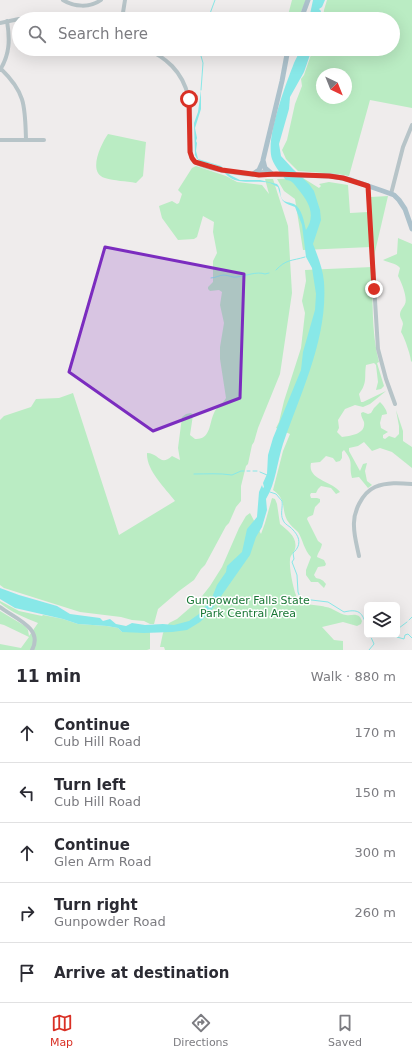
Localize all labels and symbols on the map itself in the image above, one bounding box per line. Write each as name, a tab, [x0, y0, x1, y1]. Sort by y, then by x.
north arrow	[316, 68, 352, 104]
route start	[180, 90, 198, 108]
route end	[365, 280, 383, 298]
park label: Gunpowder Falls State Park Central Area	[186, 594, 310, 620]

